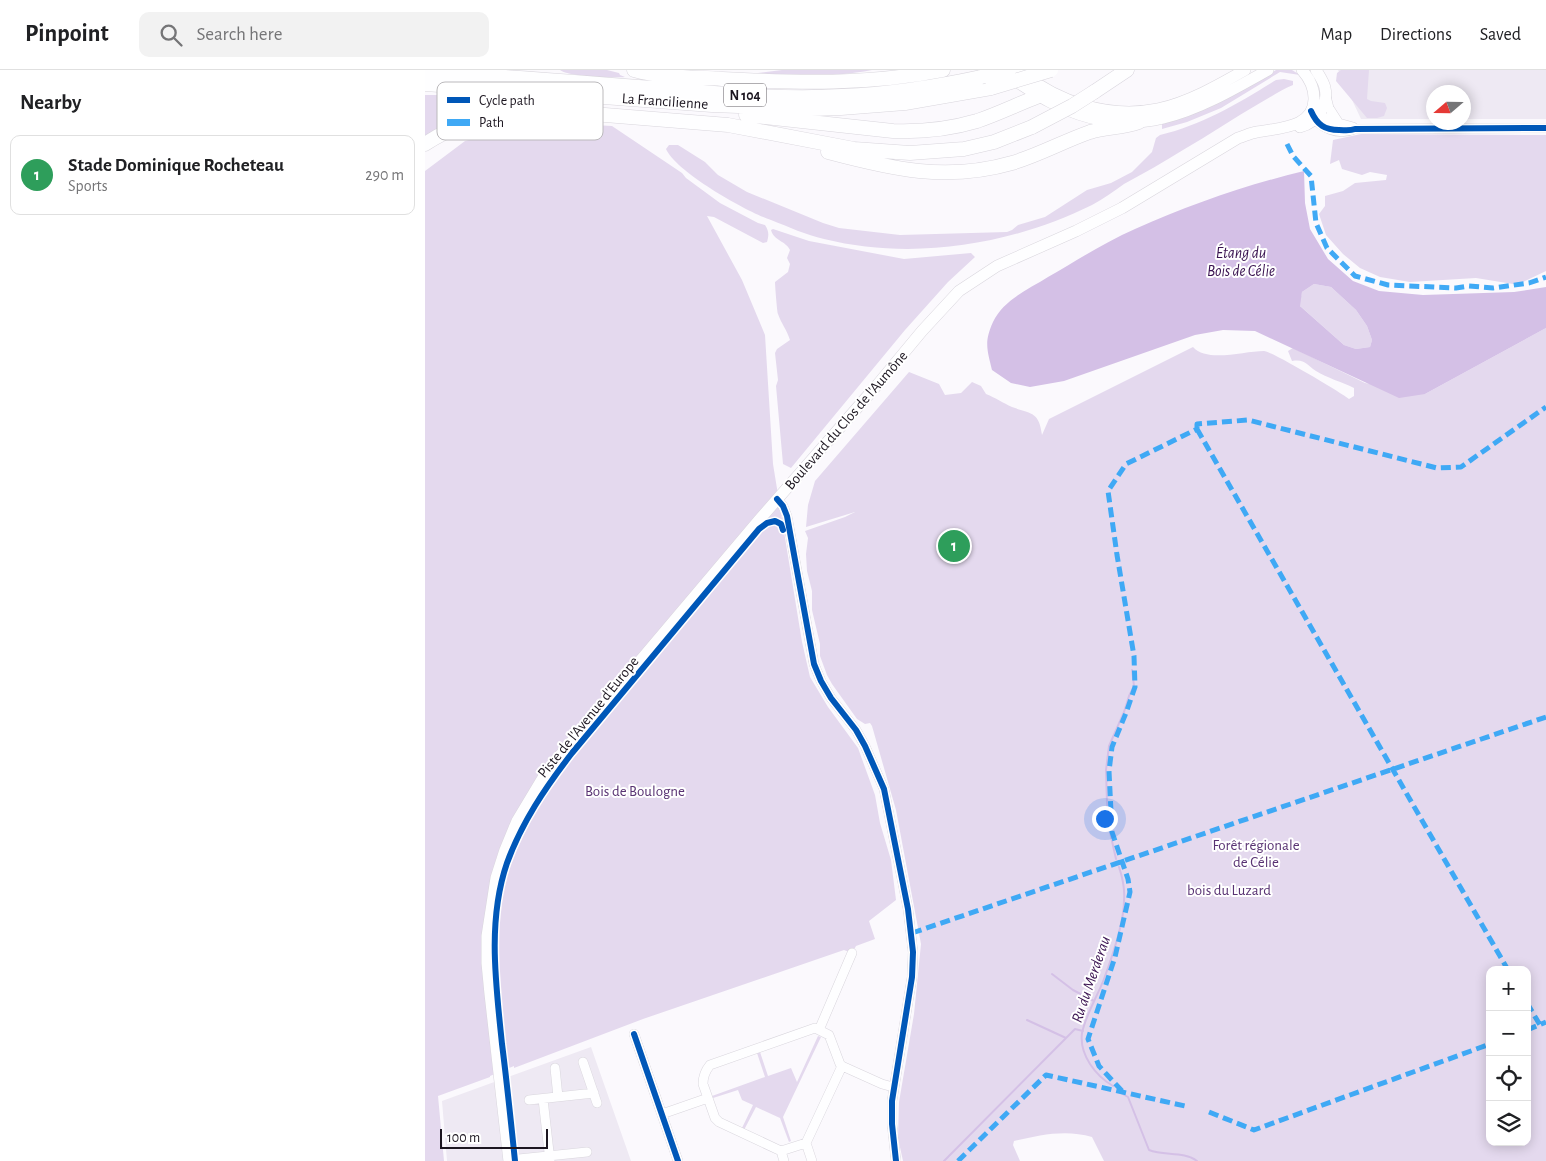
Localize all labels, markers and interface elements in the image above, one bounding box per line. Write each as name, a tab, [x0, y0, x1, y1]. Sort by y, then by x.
search box	[139, 12, 489, 57]
icon: search	[157, 21, 185, 49]
text: Pinpoint	[25, 22, 109, 46]
text: Search here	[197, 25, 283, 44]
text: Map	[1321, 26, 1352, 44]
text: Directions	[1380, 26, 1452, 44]
text: Saved	[1480, 26, 1521, 44]
legend	[437, 82, 603, 140]
road number: N 104	[724, 84, 766, 106]
north arrow	[1426, 85, 1471, 130]
street label: La Francilienne	[621, 91, 709, 112]
text: Nearby	[20, 92, 81, 113]
text: Cycle path	[479, 94, 535, 108]
text: Path	[479, 116, 504, 130]
text: Stade Dominique Rocheteau	[68, 156, 284, 175]
text: 1	[34, 167, 40, 183]
text: 290 m	[365, 167, 404, 183]
text: Sports	[68, 178, 108, 194]
water label: Étang du Bois de Célie	[1207, 243, 1275, 279]
street label: Boulevard du Clos de l'Aumône	[782, 348, 911, 493]
pin: 1	[938, 527, 970, 565]
street label: Piste de l'Avenue d'Europe	[535, 654, 642, 781]
park label: Bois de Boulogne	[585, 784, 685, 799]
your location	[1092, 806, 1118, 832]
park label: Forêt régionale de Célie	[1212, 838, 1300, 870]
park label: bois du Luzard	[1187, 883, 1271, 898]
water label: Ru du Merderau	[1069, 934, 1113, 1025]
map controls	[1486, 966, 1531, 1146]
button: +	[1486, 966, 1531, 1011]
button: −	[1486, 1011, 1531, 1056]
button: locate	[1486, 1056, 1531, 1101]
button: layers	[1486, 1101, 1531, 1146]
scale bar	[440, 1126, 547, 1149]
text: 100 m	[447, 1131, 480, 1145]

